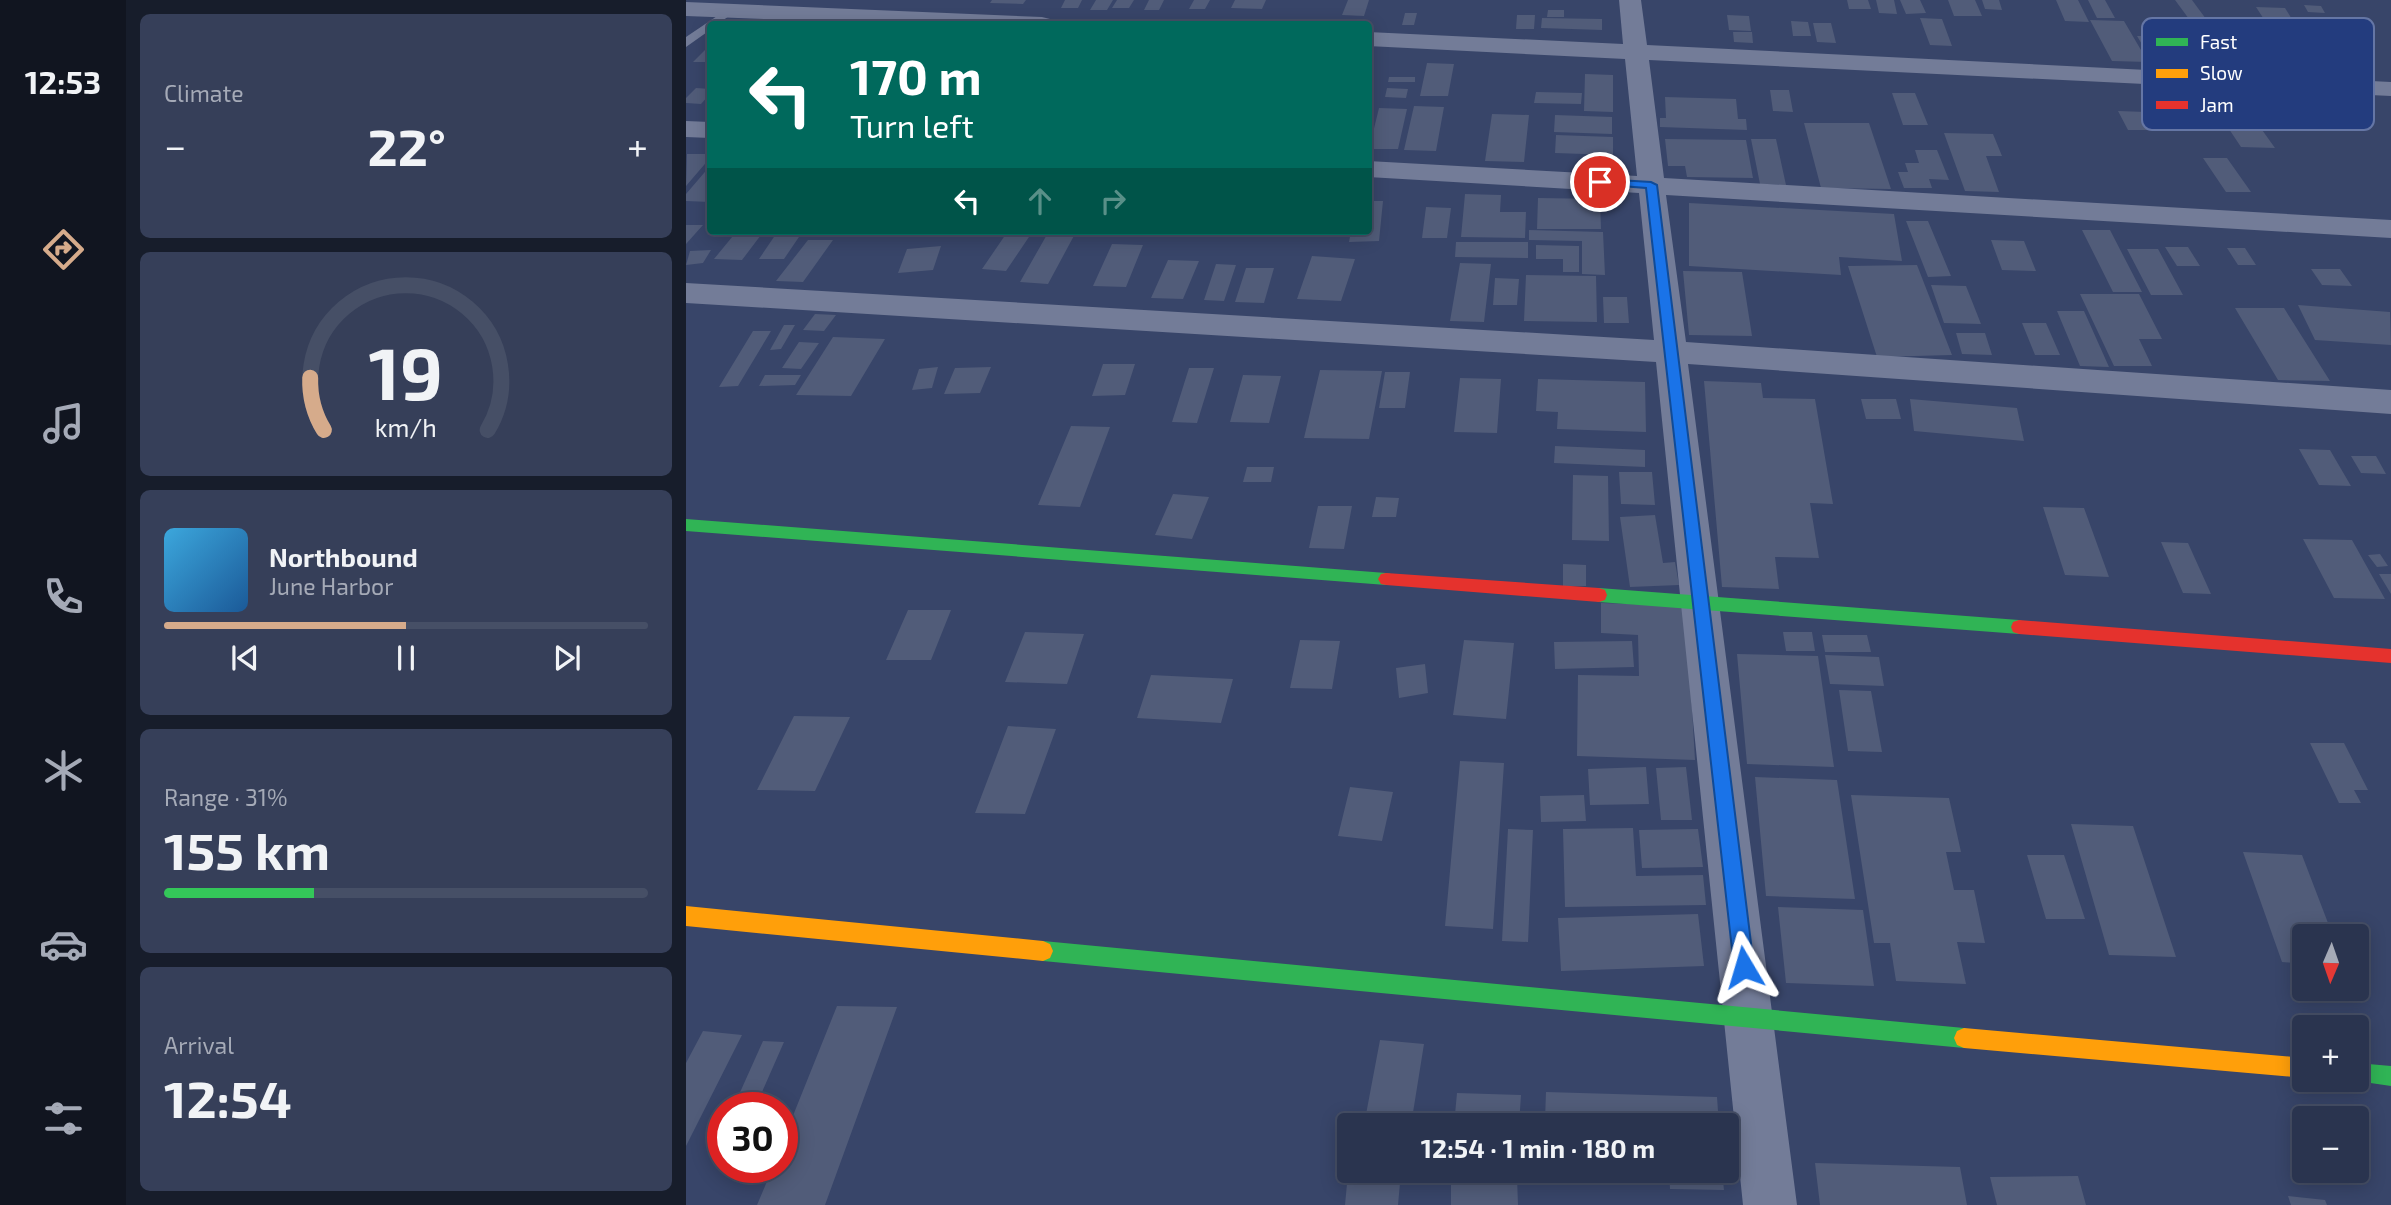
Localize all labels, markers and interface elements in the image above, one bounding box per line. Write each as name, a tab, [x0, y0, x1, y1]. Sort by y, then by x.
legend	[2142, 18, 2374, 130]
text: Fast	[2200, 30, 2237, 53]
text: 170 m	[850, 46, 982, 105]
icon: left	[735, 49, 826, 140]
text: Slow	[2200, 61, 2243, 84]
text: 12:53	[25, 62, 101, 100]
text: Climate	[164, 79, 244, 107]
text: Jam	[2200, 93, 2234, 116]
text: Turn left	[850, 106, 974, 144]
text: 22°	[367, 114, 446, 176]
text: −	[164, 122, 186, 168]
text: +	[627, 122, 648, 168]
pin	[1570, 152, 1630, 212]
icon: arrive	[1581, 163, 1619, 201]
icon: left	[948, 182, 986, 220]
icon: ahead	[1021, 182, 1059, 220]
icon: right	[1094, 182, 1132, 220]
icon: directions	[39, 225, 88, 274]
text: 19	[369, 328, 443, 416]
icon: music	[39, 399, 88, 448]
text: km/h	[375, 412, 437, 442]
text: Northbound	[269, 541, 418, 572]
icon: phone	[39, 572, 88, 621]
text: June Harbor	[269, 572, 393, 600]
icon: previous	[226, 639, 264, 677]
icon: pause	[387, 639, 425, 677]
icon: next	[548, 639, 586, 677]
icon: climate	[39, 746, 88, 795]
text: Range · 31%	[164, 783, 288, 811]
text: 155 km	[164, 818, 330, 880]
icon: car	[39, 920, 88, 969]
north arrow	[2292, 924, 2370, 1001]
map controls	[2292, 924, 2369, 1183]
position arrow	[1707, 930, 1781, 1004]
button: +	[2292, 1015, 2369, 1092]
text: Arrival	[164, 1031, 234, 1059]
text: 12:54	[164, 1066, 292, 1128]
speed limit sign: 30	[707, 1092, 798, 1183]
icon: filters	[39, 1094, 88, 1143]
button: −	[2292, 1106, 2369, 1183]
text: 12:54 · 1 min · 180 m	[1421, 1132, 1655, 1163]

